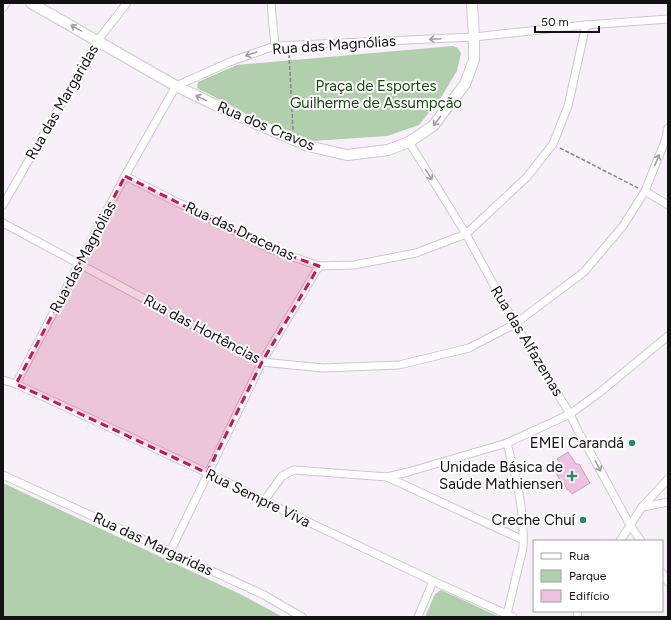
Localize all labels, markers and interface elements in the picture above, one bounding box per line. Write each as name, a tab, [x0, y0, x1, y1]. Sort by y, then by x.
scale bar	[535, 8, 599, 34]
text: 50 m	[541, 15, 569, 29]
one-way arrow	[70, 24, 82, 31]
street label: Rua das Magnólias	[272, 32, 396, 58]
one-way arrow	[429, 35, 442, 42]
street label: Rua das Margaridas	[22, 41, 102, 163]
one-way arrow	[245, 51, 257, 59]
park label: Praça de Esportes Guilherme de Assumpção	[290, 77, 462, 112]
one-way arrow	[196, 94, 208, 101]
street label: Rua dos Cravos	[215, 97, 317, 155]
one-way arrow	[433, 115, 441, 126]
one-way arrow	[654, 154, 662, 166]
one-way arrow	[425, 169, 433, 180]
street label: Rua das Magnólias	[46, 198, 120, 316]
street label: Rua das Dracenas	[182, 198, 298, 264]
street label: Rua das Alfazemas	[487, 282, 567, 400]
street label: Rua das Hortências	[141, 291, 264, 367]
place label: EMEI Carandá	[530, 434, 624, 452]
marker: EMEI Carandá	[627, 438, 637, 448]
place label: Unidade Básica de Saúde Mathiensen	[439, 458, 563, 493]
one-way arrow	[595, 460, 603, 472]
street label: Rua Sempre Viva	[203, 465, 313, 531]
marker: Unidade Básica de Saúde Mathiensen	[566, 470, 578, 482]
street label: Rua das Margaridas	[90, 508, 216, 580]
place label: Creche Chuí	[492, 511, 577, 529]
marker: Creche Chuí	[578, 515, 588, 525]
legend	[533, 540, 663, 612]
text: Rua	[569, 549, 589, 563]
text: Parque	[569, 569, 607, 583]
text: Edifício	[569, 589, 609, 603]

